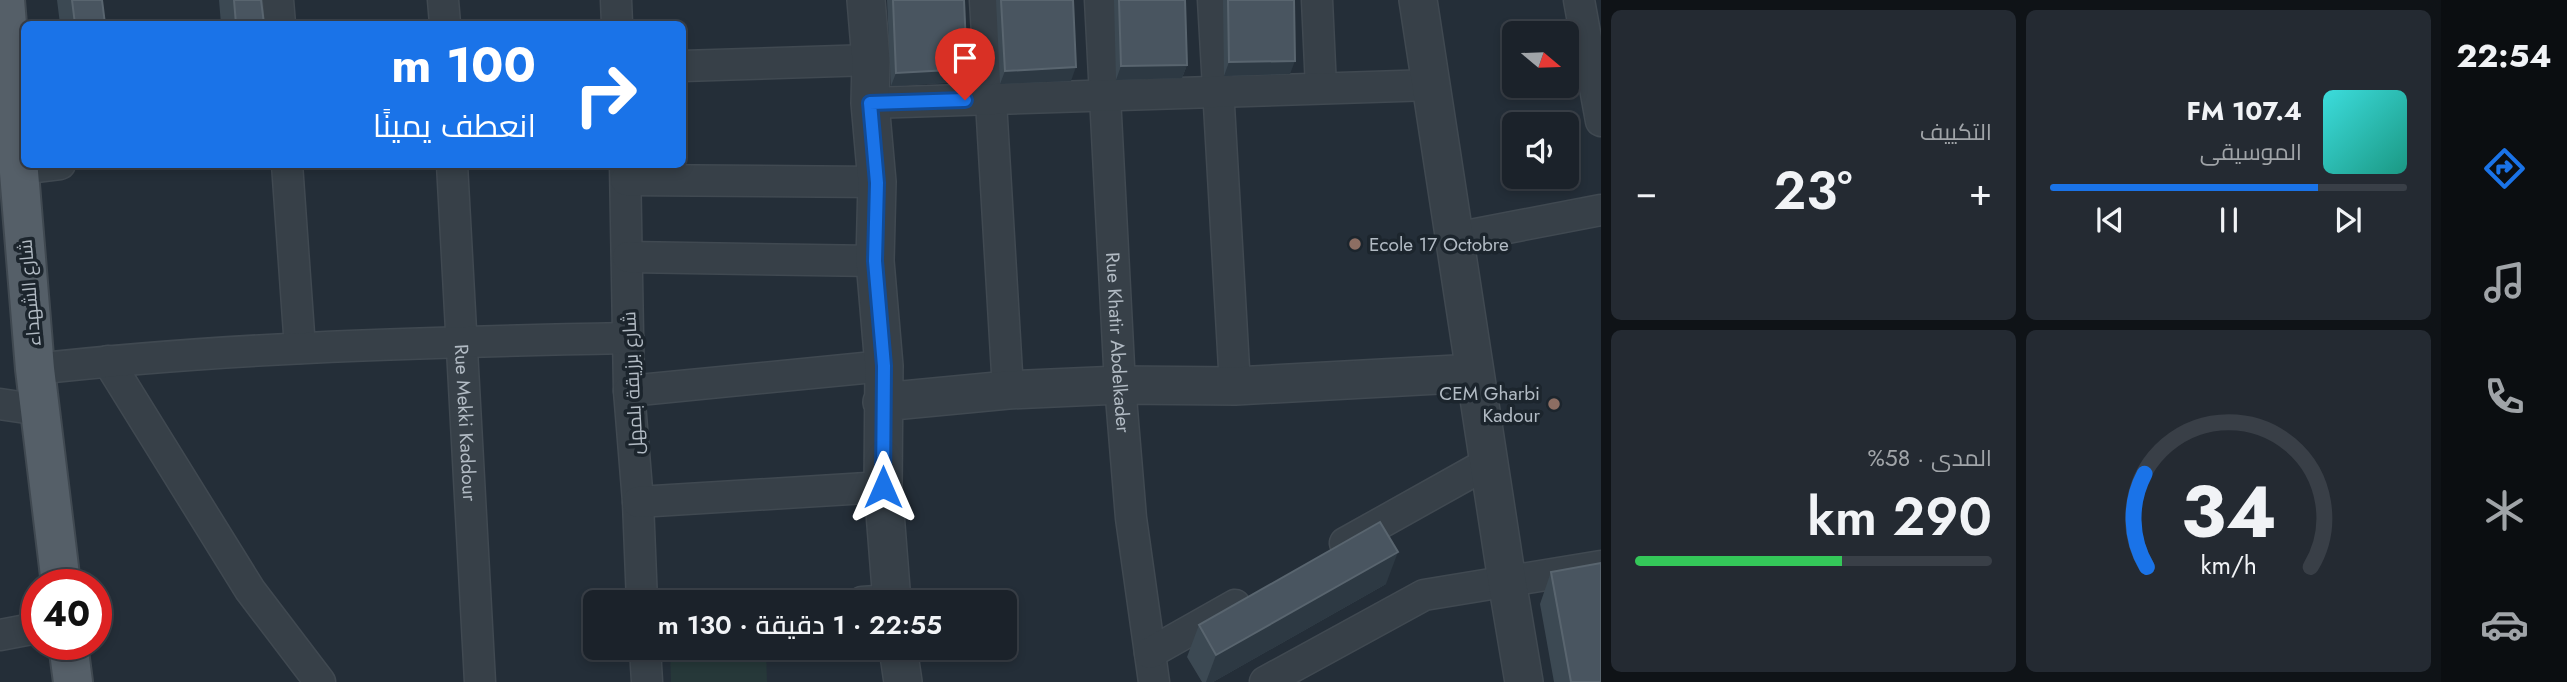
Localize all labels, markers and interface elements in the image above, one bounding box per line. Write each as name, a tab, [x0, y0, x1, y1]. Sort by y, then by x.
north arrow	[1502, 21, 1578, 98]
map controls	[1502, 21, 1579, 189]
pin	[935, 28, 995, 100]
text: 100 m	[391, 30, 536, 100]
text: 22:54	[2456, 33, 2552, 79]
icon: arrive	[946, 39, 984, 77]
icon: right	[560, 49, 651, 140]
text: 107.4 FM	[2187, 92, 2302, 130]
text: انعطف يمينًا	[373, 103, 536, 149]
button: sound	[1502, 112, 1579, 189]
text: التكييف	[1920, 115, 1992, 149]
text: الموسيقى	[2200, 135, 2302, 169]
icon: directions	[2480, 144, 2529, 193]
text: 23°	[1774, 153, 1852, 229]
text: −	[1635, 164, 1657, 219]
text: +	[1969, 164, 1992, 219]
icon: previous	[2091, 201, 2129, 239]
icon: pause	[2210, 201, 2248, 239]
icon: next	[2329, 201, 2367, 239]
place label: Ecole 17 Octobre	[1369, 231, 1509, 258]
marker: Ecole 17 Octobre	[1347, 236, 1363, 252]
street label: شارع الشهداء	[11, 238, 48, 348]
street label: Rue Khatir Abdelkader	[1099, 252, 1137, 434]
icon: music	[2480, 258, 2529, 307]
street label: شارع برزيقة بلمهل	[615, 311, 650, 455]
street label: Rue Mekki Kaddour	[448, 343, 483, 502]
icon: phone	[2480, 372, 2529, 421]
place label: CEM Gharbi Kadour	[1439, 380, 1540, 429]
marker: CEM Gharbi Kadour	[1546, 396, 1562, 412]
text: المدى · 58%	[1868, 441, 1992, 475]
position arrow	[846, 450, 920, 524]
text: 34	[2180, 459, 2277, 564]
text: 290 km	[1807, 479, 1992, 555]
icon: climate	[2480, 486, 2529, 535]
text: km/h	[2200, 547, 2257, 583]
speed limit sign: 40	[21, 569, 112, 660]
icon: car	[2480, 600, 2529, 649]
text: 22:55 · 1 دقيقة · 130 m	[658, 606, 942, 644]

